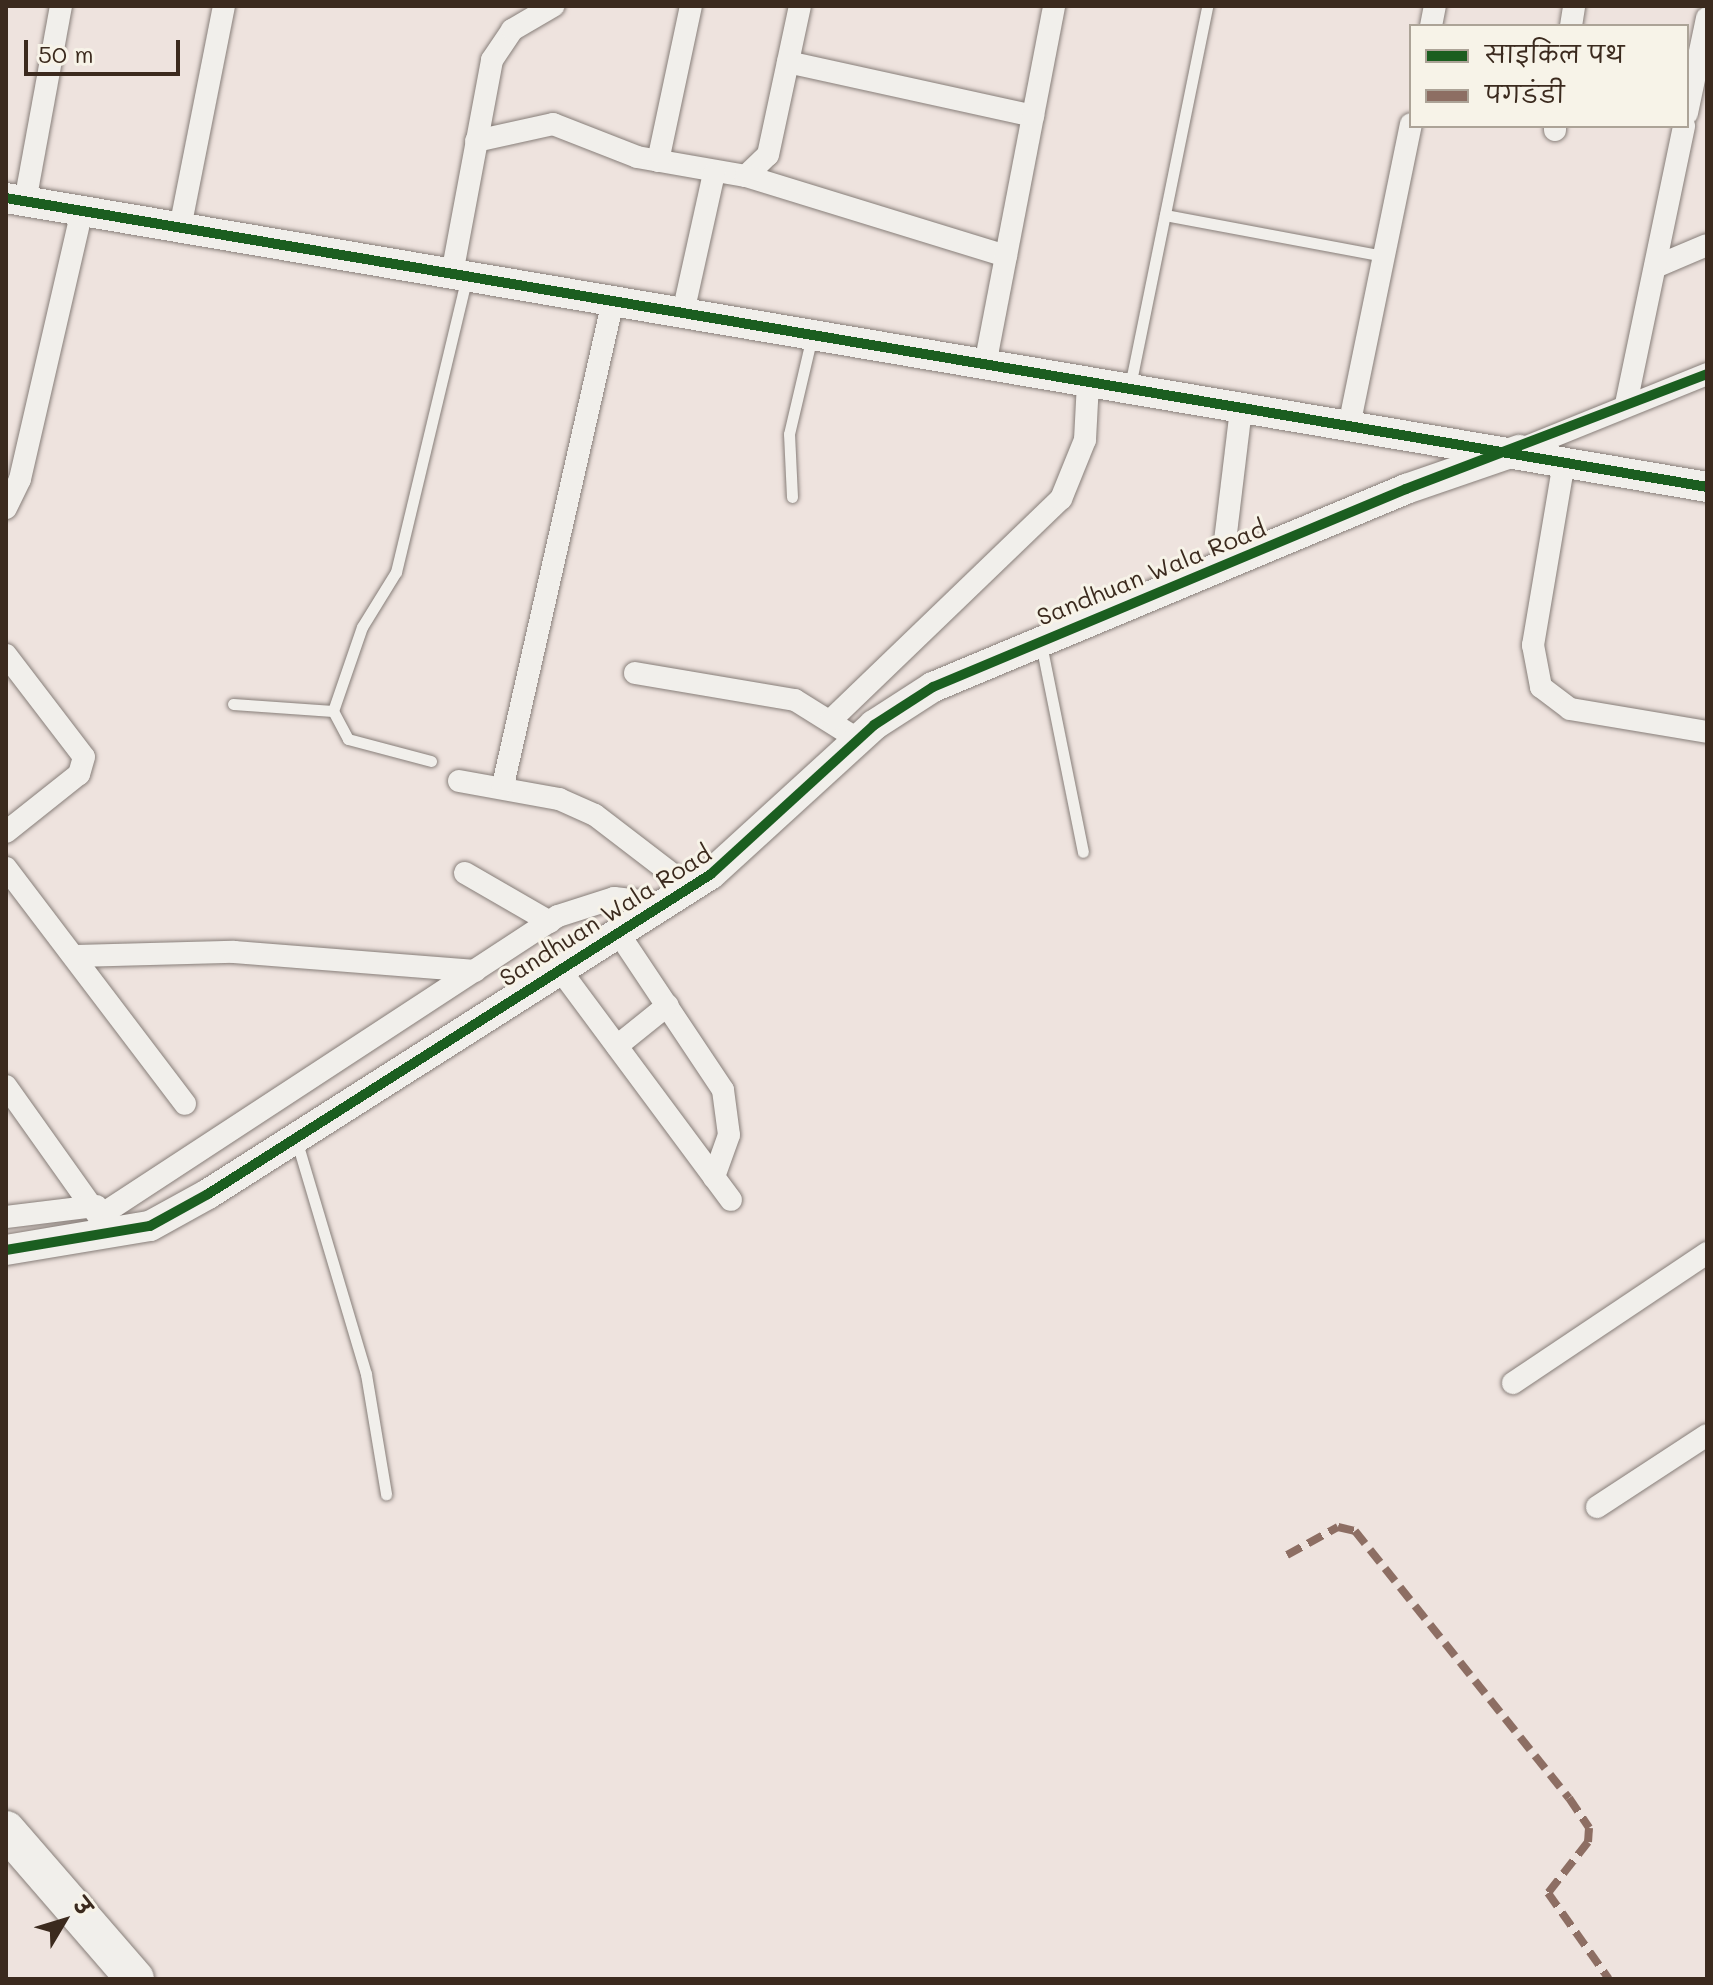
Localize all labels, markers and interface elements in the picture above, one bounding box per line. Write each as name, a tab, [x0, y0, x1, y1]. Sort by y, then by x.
scale bar	[28, 24, 184, 74]
legend	[1409, 24, 1689, 128]
text: 50 m	[38, 38, 94, 69]
text: साइकिल पथ	[1485, 38, 1624, 69]
text: पगडंडी	[1485, 78, 1564, 109]
street label: Sandhuan Wala Road	[1032, 513, 1270, 631]
street label: Sandhuan Wala Road	[494, 838, 716, 992]
north arrow	[24, 1881, 104, 1961]
text: उ	[67, 1891, 99, 1921]

